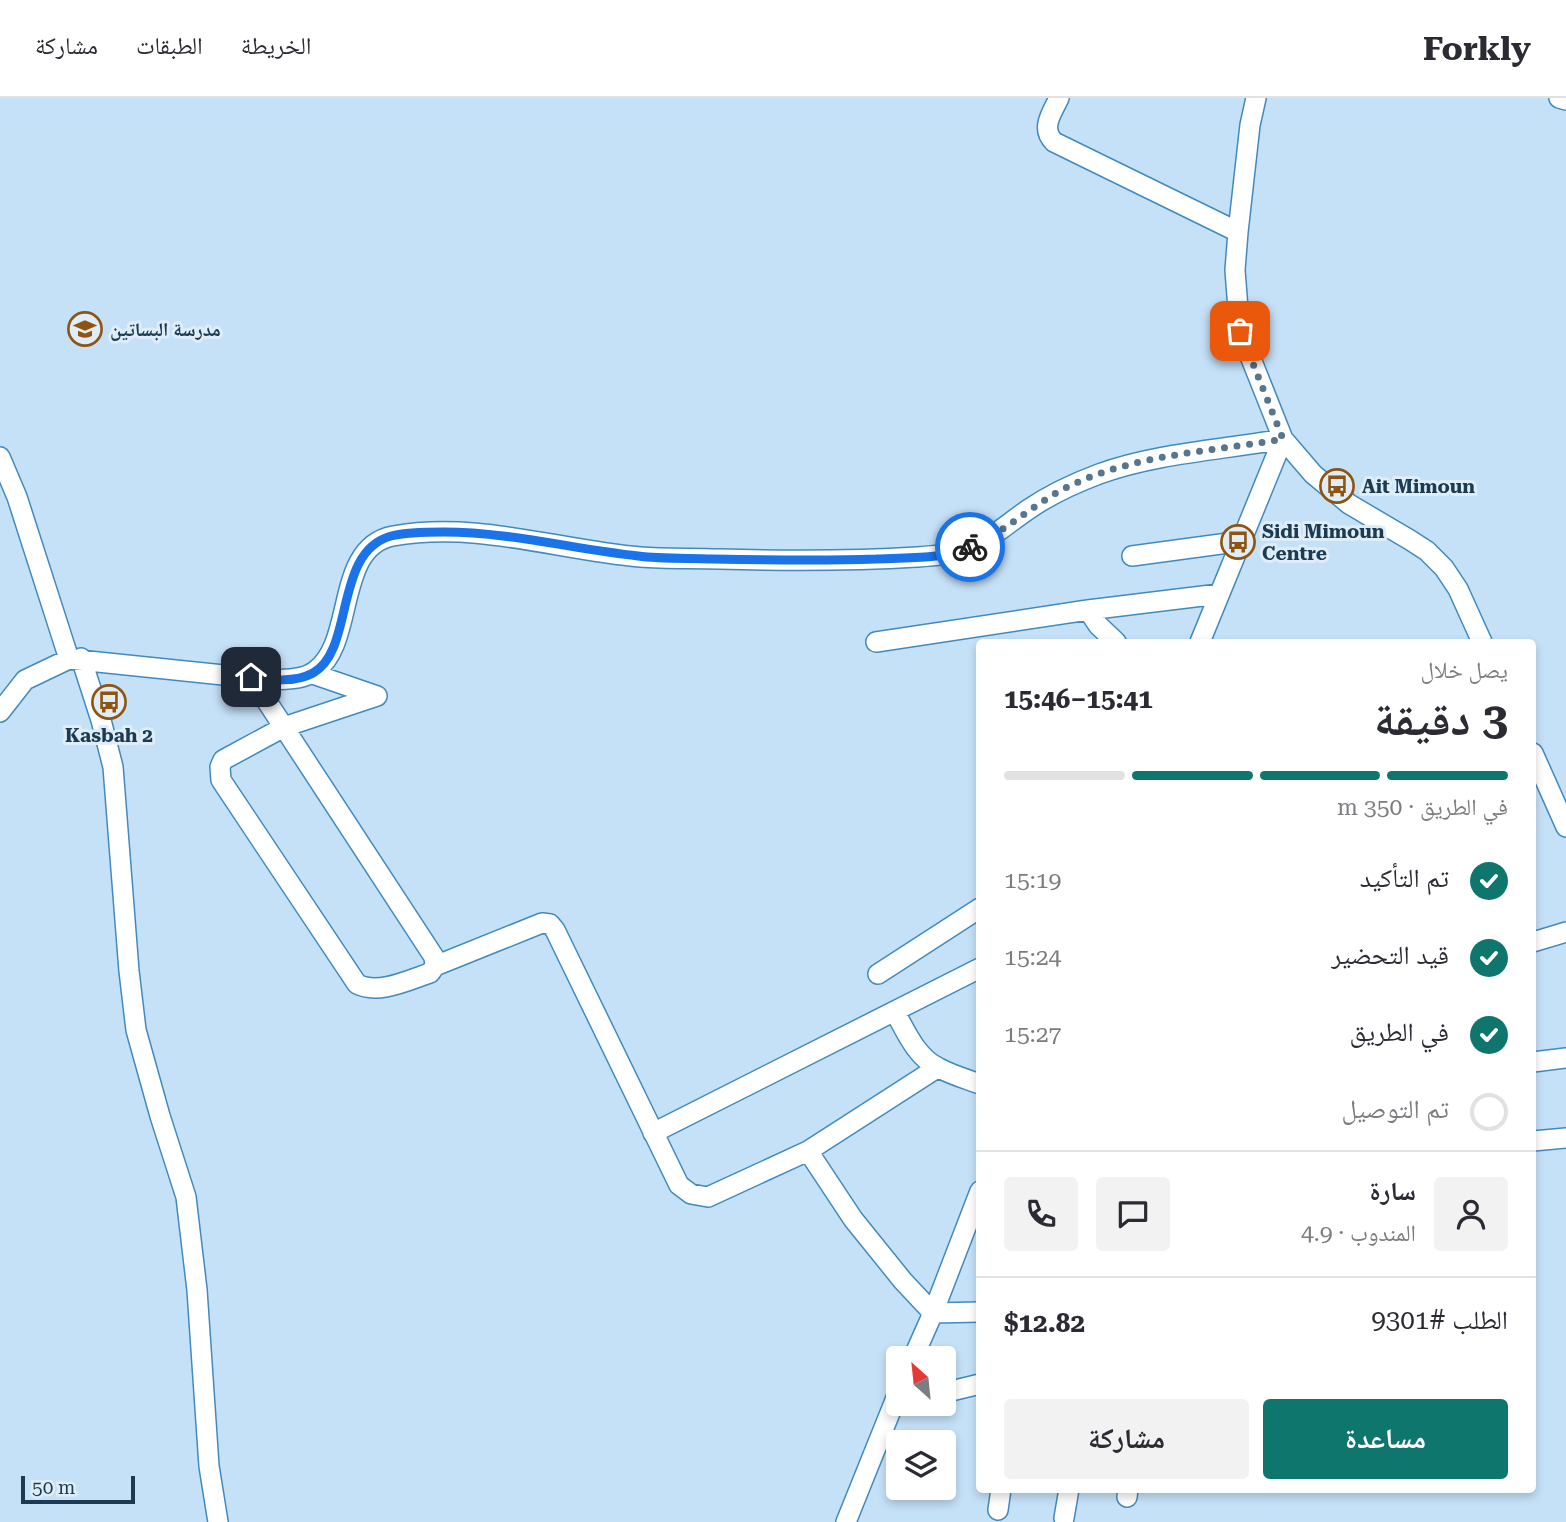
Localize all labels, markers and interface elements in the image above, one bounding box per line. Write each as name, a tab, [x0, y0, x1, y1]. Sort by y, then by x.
text: Forkly	[1423, 29, 1531, 68]
text: مشاركة	[35, 32, 98, 60]
text: الطبقات	[136, 32, 203, 60]
text: الخريطة	[241, 32, 311, 60]
pin	[1210, 301, 1270, 361]
school or university icon: مدرسة البساتين	[66, 310, 104, 348]
icon: bag	[1221, 312, 1259, 350]
place label: مدرسة البساتين	[110, 318, 221, 341]
bus stop icon: Ait Mimoun	[1318, 467, 1356, 505]
place label: Ait Mimoun	[1362, 475, 1475, 498]
courier	[935, 512, 1005, 582]
place label: Sidi Mimoun Centre	[1262, 520, 1385, 565]
bus stop icon: Sidi Mimoun Centre	[1219, 523, 1257, 561]
icon: bike	[951, 528, 989, 566]
pin	[221, 647, 281, 707]
text: يصل خلال	[1420, 657, 1508, 684]
icon: home	[232, 658, 270, 696]
bus stop icon: Kasbah 2	[90, 683, 128, 721]
text: 15:41–15:46	[1004, 684, 1153, 714]
text: 3 دقيقة	[1374, 692, 1508, 746]
place label: Kasbah 2	[65, 724, 153, 747]
text: في الطريق · 350 m	[1337, 794, 1508, 821]
icon: check	[1470, 862, 1508, 900]
text: تم التأكيد	[1360, 863, 1449, 893]
text: 15:19	[1004, 867, 1061, 894]
icon: check	[1470, 939, 1508, 977]
text: قيد التحضير	[1331, 940, 1449, 970]
text: 15:24	[1004, 944, 1061, 971]
icon: check	[1470, 1016, 1508, 1054]
text: في الطريق	[1349, 1017, 1449, 1047]
text: 15:27	[1004, 1021, 1061, 1048]
text: تم التوصيل	[1341, 1094, 1449, 1124]
text: سارة	[1369, 1176, 1416, 1206]
button: phone	[1004, 1177, 1078, 1251]
button: chat	[1096, 1177, 1170, 1251]
button: person	[1434, 1177, 1508, 1251]
text: المندوب · 4.9	[1301, 1220, 1416, 1247]
text: الطلب #9301	[1371, 1305, 1508, 1335]
text: $12.82	[1004, 1308, 1085, 1338]
north arrow	[886, 1346, 956, 1416]
map controls	[886, 1346, 956, 1500]
button: مشاركة	[1004, 1399, 1249, 1479]
button: مساعدة	[1263, 1399, 1508, 1479]
button: layers	[886, 1430, 956, 1500]
scale bar	[21, 1473, 135, 1505]
text: 50 m	[32, 1476, 75, 1499]

